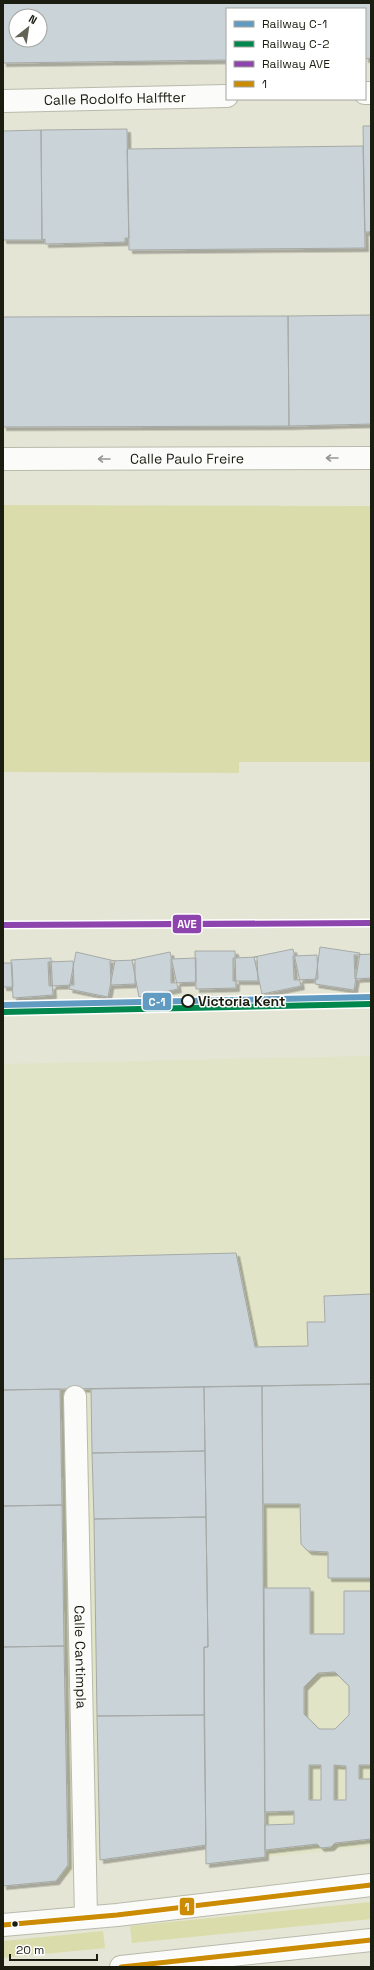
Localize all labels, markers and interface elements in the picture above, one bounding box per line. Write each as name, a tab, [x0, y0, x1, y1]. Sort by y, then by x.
north arrow	[8, 8, 48, 48]
legend	[226, 8, 366, 100]
text: N	[26, 11, 40, 27]
text: Railway C-1	[262, 16, 327, 32]
text: Railway C-2	[262, 36, 329, 52]
text: Railway AVE	[262, 56, 330, 72]
text: 1	[262, 76, 267, 92]
street label: Calle Rodolfo Halffter	[44, 88, 186, 109]
street label: Calle Paulo Freire	[130, 449, 244, 468]
one-way arrow	[326, 454, 339, 462]
one-way arrow	[98, 455, 111, 463]
line badge: AVE	[172, 914, 202, 934]
text: AVE	[177, 917, 197, 931]
line badge: C-1	[142, 992, 172, 1011]
place label: Victoria Kent	[198, 992, 285, 1010]
marker: Victoria Kent	[181, 994, 195, 1008]
text: C-1	[149, 995, 165, 1009]
street label: Calle Cantimpla	[70, 1605, 91, 1709]
line badge: 1	[179, 1897, 195, 1916]
text: 1	[185, 1900, 190, 1914]
unlabelled marker	[10, 1919, 20, 1929]
scale bar	[10, 1936, 97, 1962]
text: 20 m	[16, 1942, 44, 1958]

